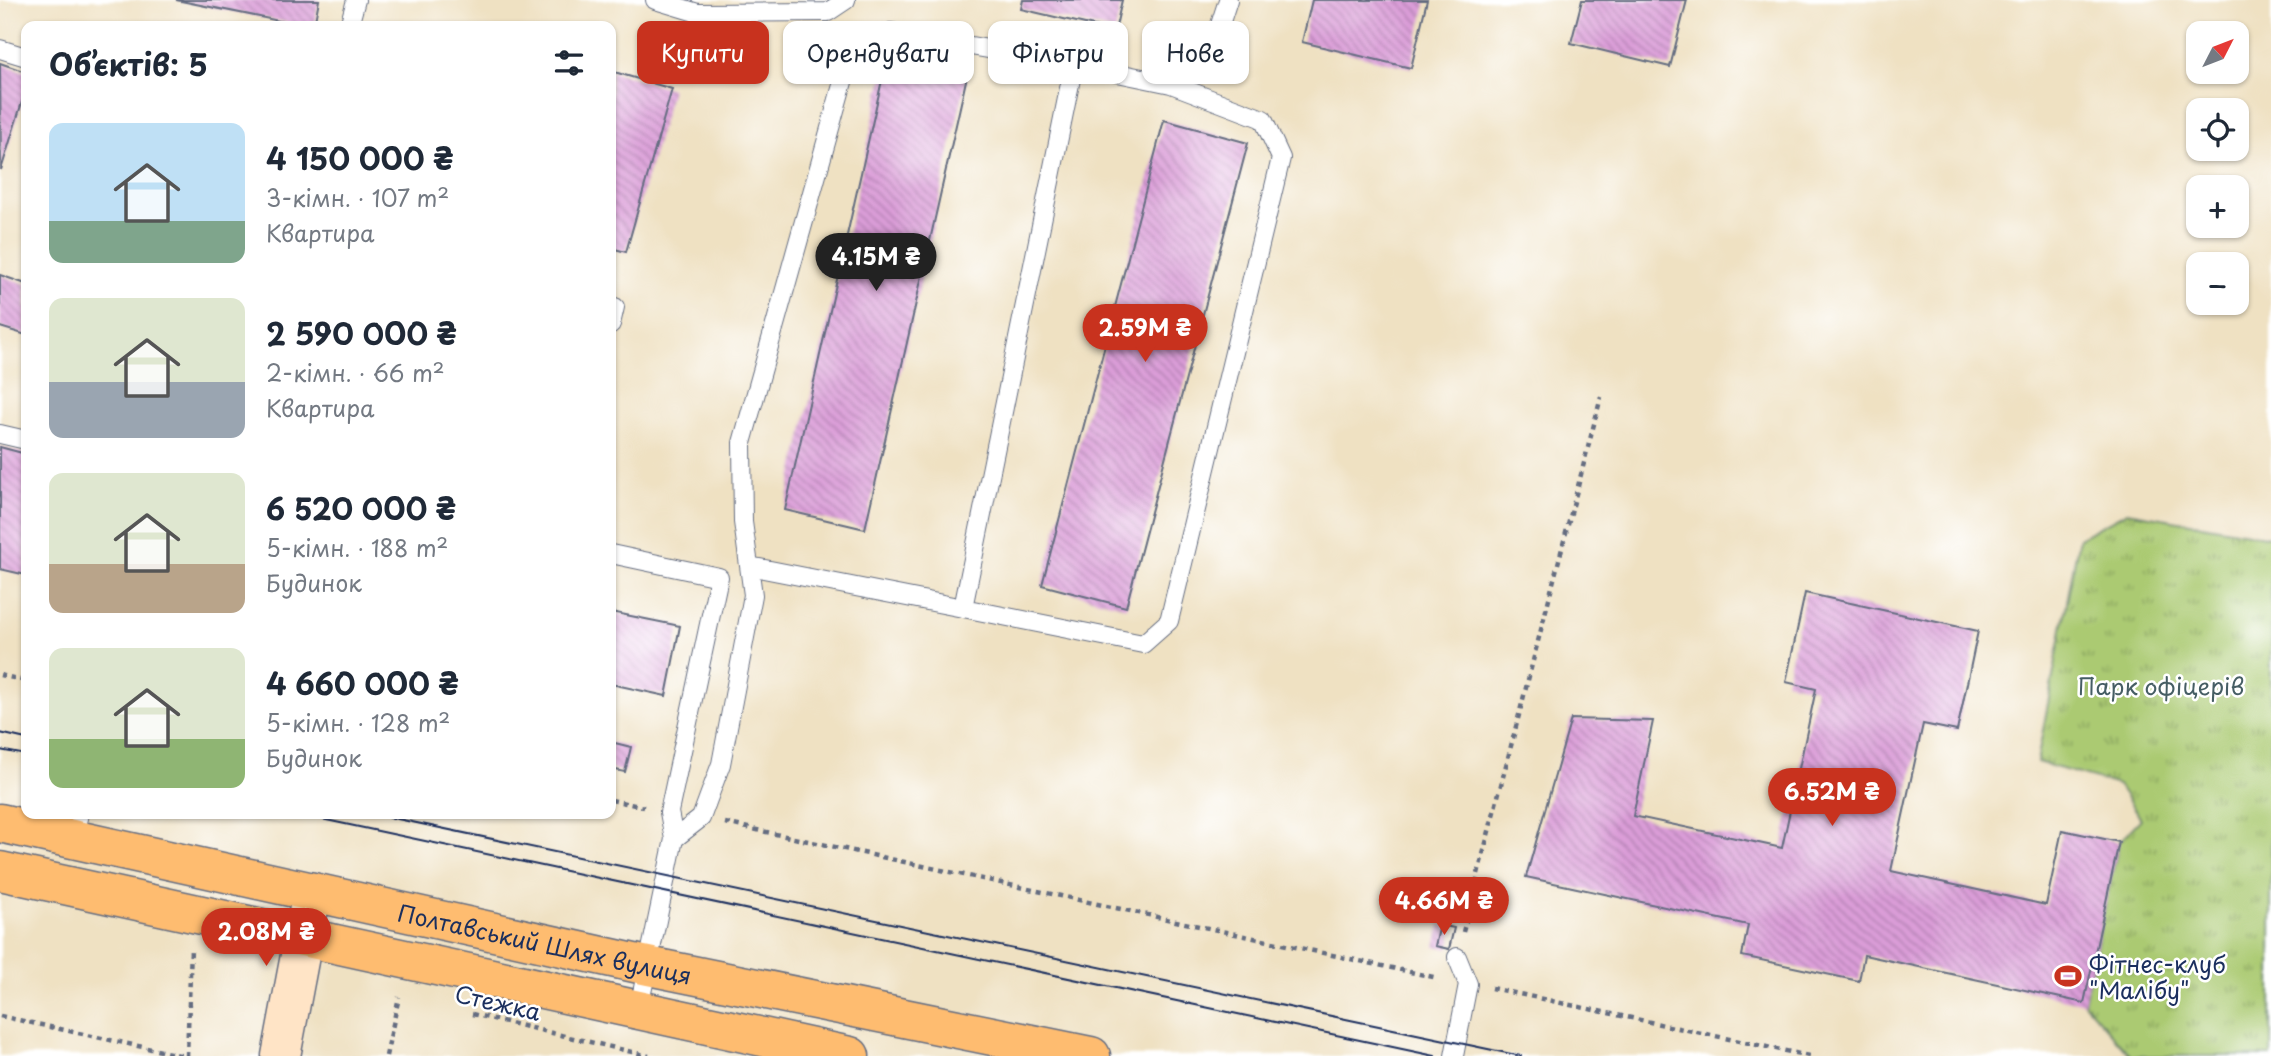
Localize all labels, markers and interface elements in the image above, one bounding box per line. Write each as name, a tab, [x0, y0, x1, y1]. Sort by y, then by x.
chip: Купити	[637, 21, 769, 84]
chip: Орендувати	[783, 21, 974, 84]
chip: Фільтри	[988, 21, 1128, 84]
chip: Нове	[1142, 21, 1249, 84]
north arrow	[2186, 21, 2249, 84]
map controls	[2186, 21, 2249, 315]
text: Об’єктів: 5	[49, 41, 208, 86]
icon: filters	[550, 44, 588, 82]
button: locate	[2186, 98, 2249, 161]
text: 4 150 000 ₴	[266, 135, 454, 180]
icon: home	[105, 151, 189, 235]
button: +	[2186, 175, 2249, 238]
text: 3-кімн. · 107 m²	[266, 180, 449, 215]
text: Квартира	[266, 215, 374, 250]
pin: 4.15M ₴	[811, 233, 941, 293]
text: 4.15M ₴	[831, 238, 921, 273]
button: −	[2186, 252, 2249, 315]
pin: 2.59M ₴	[1080, 304, 1210, 364]
text: 2.59M ₴	[1099, 309, 1191, 344]
text: 2 590 000 ₴	[266, 310, 457, 355]
icon: home	[105, 326, 189, 410]
text: 2-кімн. · 66 m²	[266, 355, 445, 390]
text: Квартира	[266, 390, 374, 425]
text: 6 520 000 ₴	[266, 485, 456, 530]
icon: home	[105, 501, 189, 585]
text: 5-кімн. · 188 m²	[266, 530, 448, 565]
text: Будинок	[266, 565, 362, 600]
text: 4 660 000 ₴	[266, 660, 459, 705]
park label: Парк офіцерів	[2078, 668, 2244, 703]
icon: home	[105, 676, 189, 760]
text: 5-кімн. · 128 m²	[266, 705, 450, 740]
text: Будинок	[266, 740, 362, 775]
pin: 6.52M ₴	[1767, 768, 1897, 828]
text: 6.52M ₴	[1784, 773, 1880, 808]
pin: 4.66M ₴	[1379, 878, 1509, 937]
text: 4.66M ₴	[1395, 882, 1493, 917]
street label: Полтавський Шлях вулиця	[395, 894, 695, 992]
pin: 2.08M ₴	[201, 908, 331, 968]
text: 2.08M ₴	[217, 913, 315, 948]
place label: Фітнес-клуб "Малібу"	[2089, 946, 2226, 1007]
sports icon: Фітнес-клуб "Малібу"	[2053, 961, 2083, 991]
street label: Стежка	[452, 975, 545, 1029]

